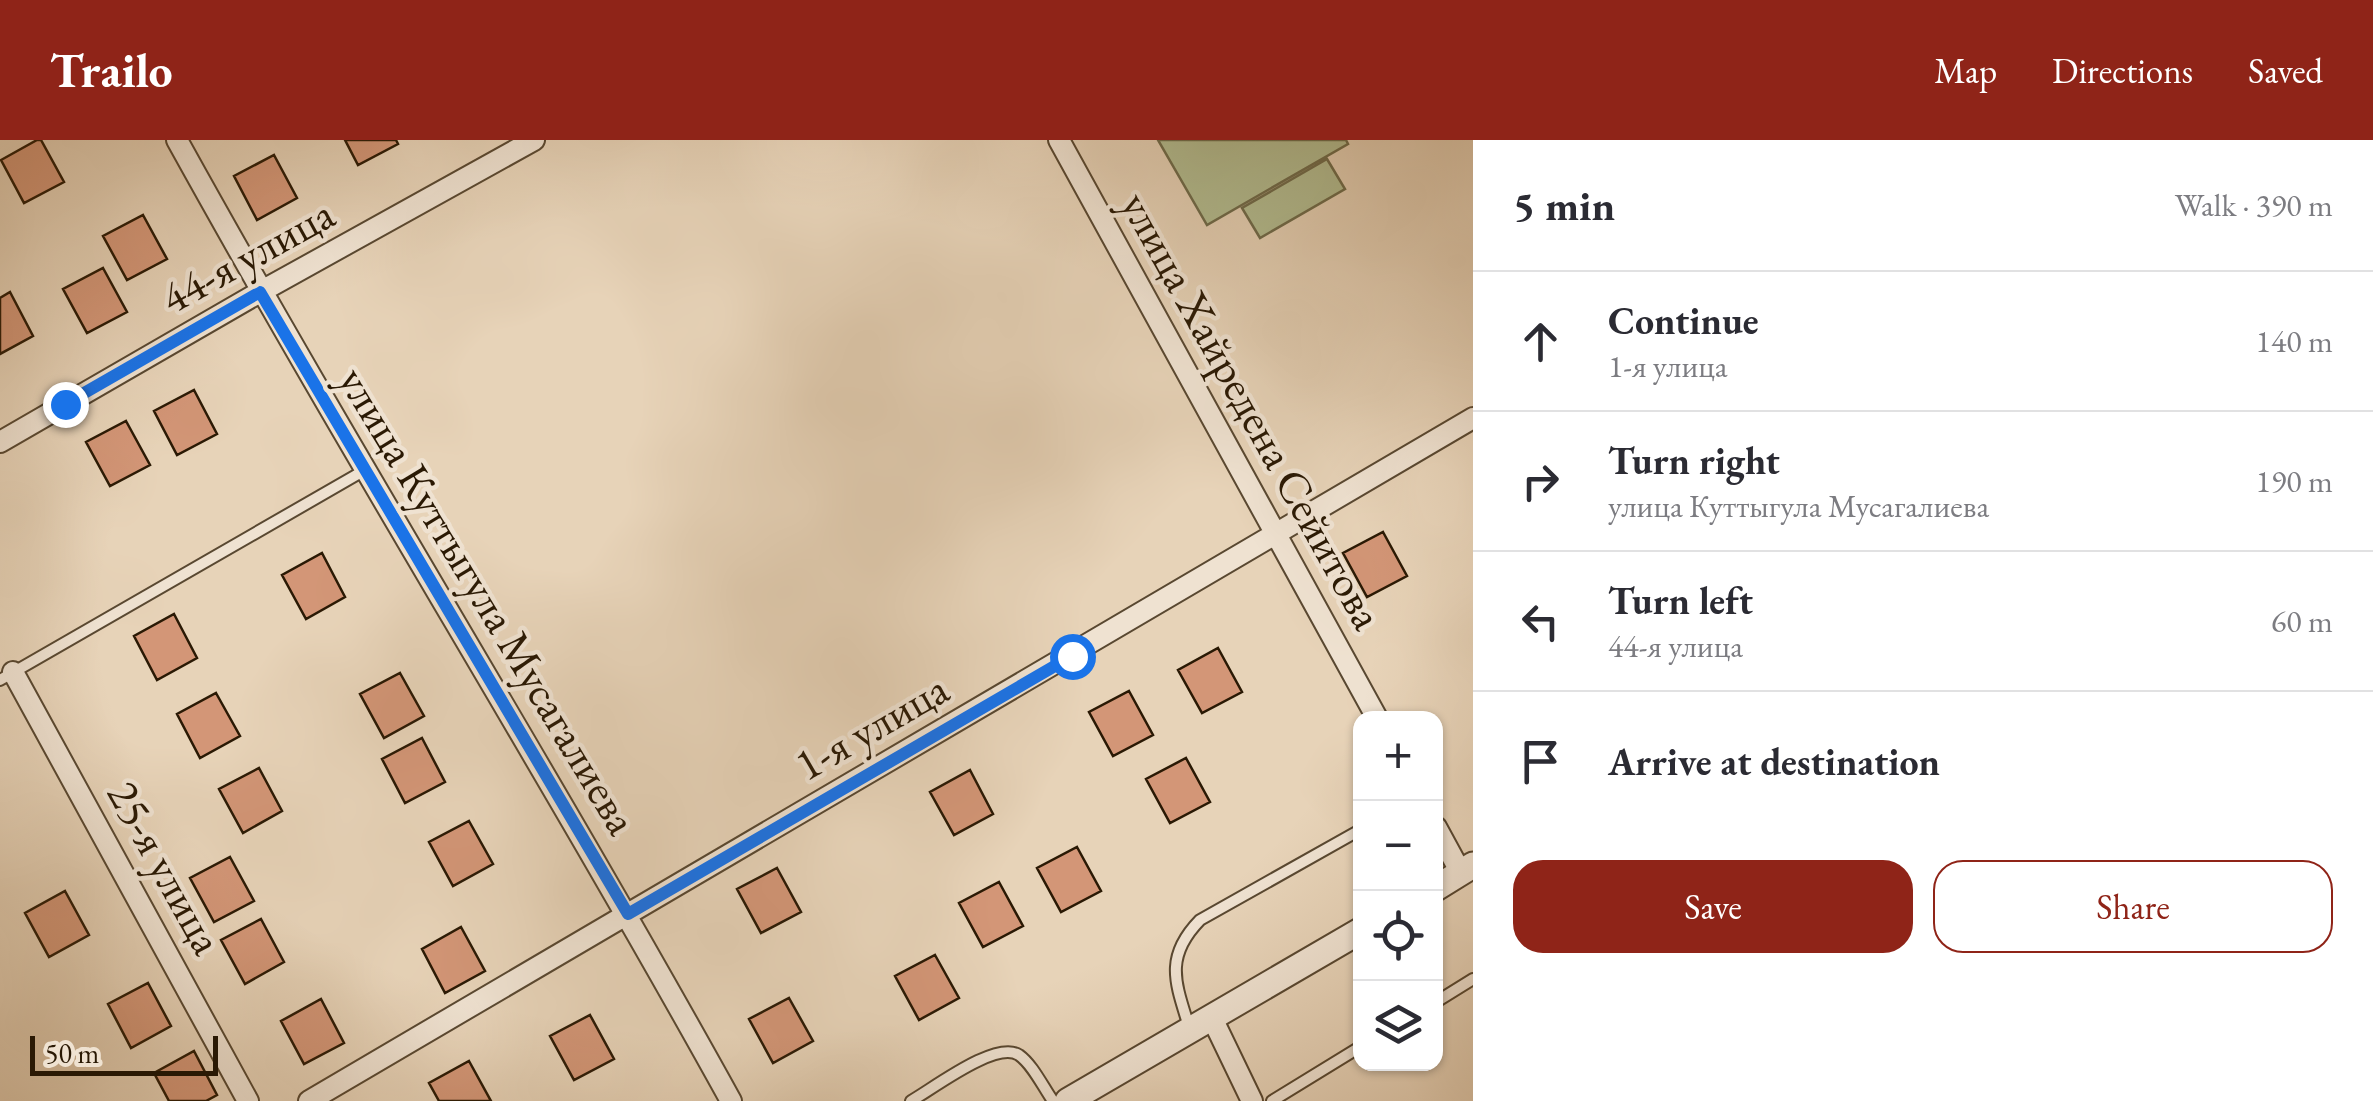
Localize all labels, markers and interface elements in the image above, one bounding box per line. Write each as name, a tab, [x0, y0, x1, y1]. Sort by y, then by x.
text: Trailo	[50, 39, 173, 101]
text: Map	[1934, 48, 1997, 93]
text: Directions	[2052, 48, 2193, 93]
text: Saved	[2248, 48, 2323, 93]
text: 5 min	[1513, 178, 1615, 233]
street label: улица Хайредена Сейитова	[1108, 181, 1398, 639]
street label: 44-я улица	[150, 184, 344, 326]
text: Walk · 390 m	[2175, 184, 2333, 226]
text: Continue	[1608, 296, 1759, 345]
icon: ahead	[1513, 314, 1568, 369]
text: 140 m	[2256, 320, 2333, 362]
text: 1-я улица	[1608, 345, 1728, 387]
street label: улица Куттыгула Мусагалиева	[326, 355, 652, 845]
route end	[43, 382, 89, 428]
text: Turn right	[1608, 436, 1780, 485]
icon: right	[1513, 454, 1568, 509]
text: 190 m	[2256, 460, 2333, 502]
text: улица Куттыгула Мусагалиева	[1608, 485, 1989, 527]
text: Turn left	[1608, 576, 1753, 625]
icon: left	[1513, 594, 1568, 649]
text: 60 m	[2271, 600, 2333, 642]
text: 44-я улица	[1608, 625, 1743, 667]
route start	[1050, 634, 1096, 680]
street label: 1-я улица	[784, 659, 958, 793]
map controls	[1353, 711, 1443, 1071]
button: +	[1353, 711, 1443, 801]
icon: arrive	[1513, 734, 1568, 789]
text: Arrive at destination	[1608, 737, 1940, 786]
street label: 25-я улица	[95, 770, 237, 964]
button: −	[1353, 801, 1443, 891]
button: Save	[1513, 860, 1913, 953]
button: Share	[1933, 860, 2333, 953]
button: locate	[1353, 891, 1443, 981]
button: layers	[1353, 981, 1443, 1071]
scale bar	[30, 1031, 218, 1076]
text: 50 m	[45, 1035, 99, 1071]

